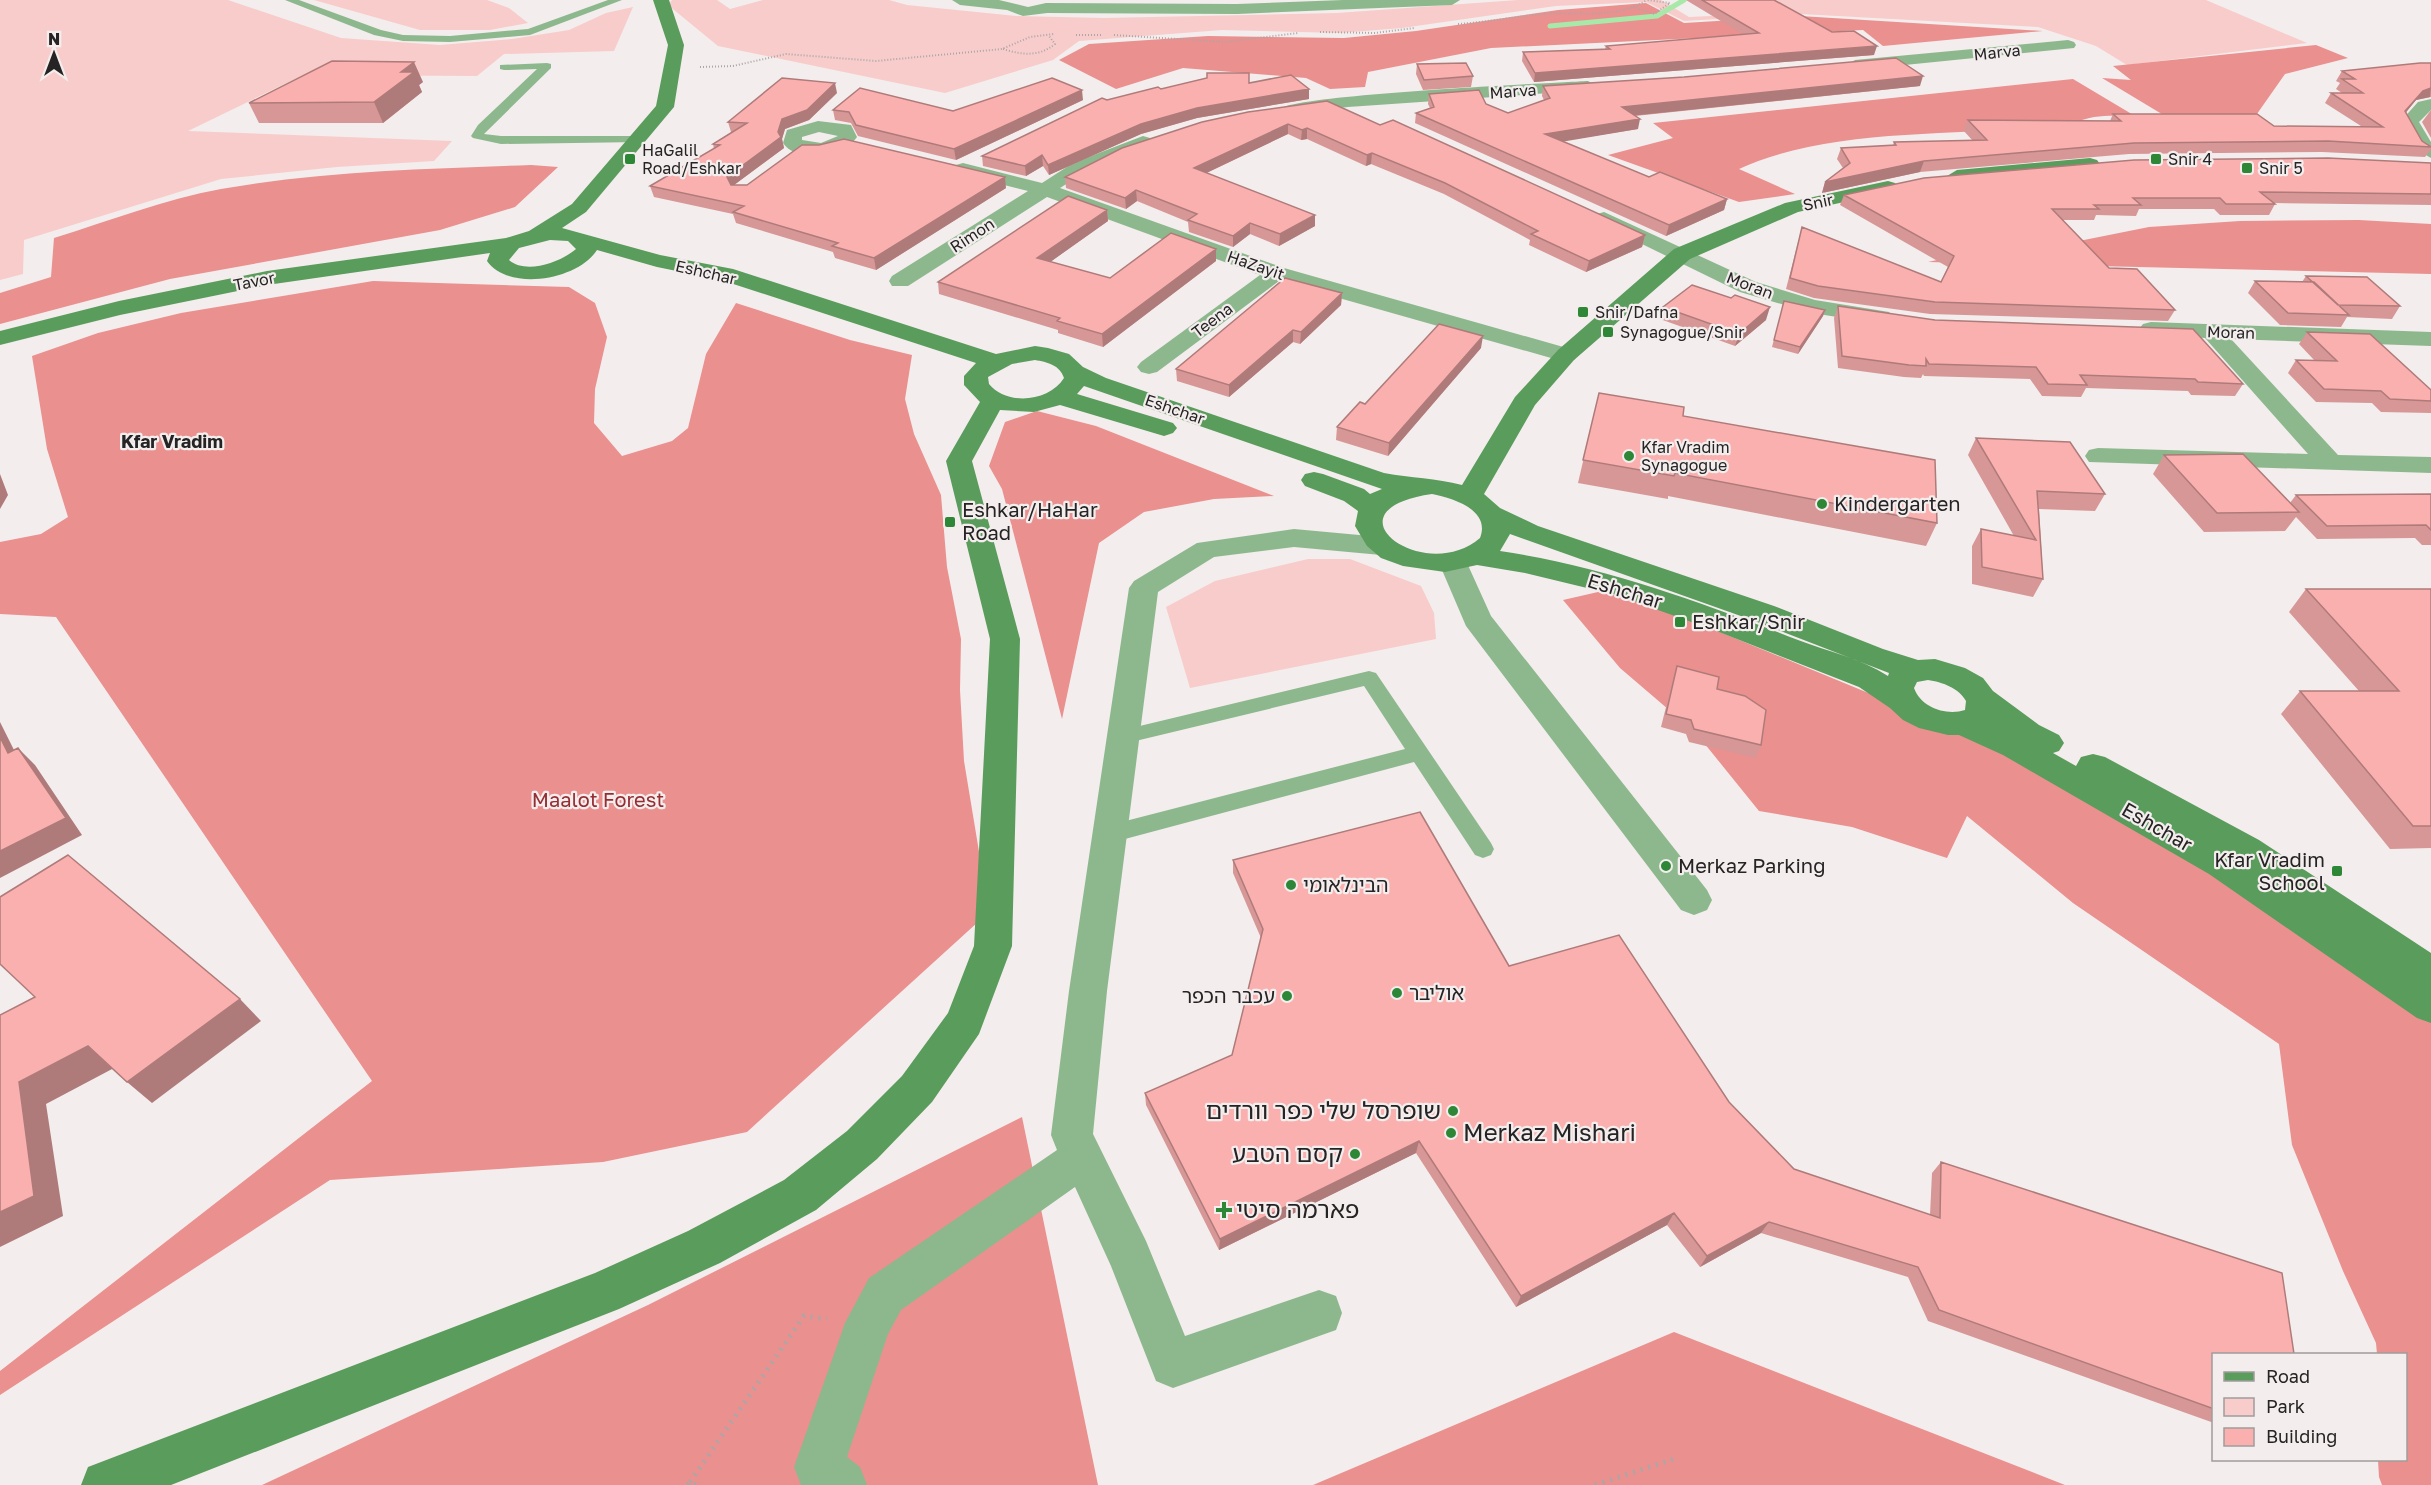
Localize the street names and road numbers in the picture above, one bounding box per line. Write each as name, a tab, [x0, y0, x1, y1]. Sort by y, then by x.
street label: Marva	[1973, 40, 2021, 64]
street label: Marva	[1489, 79, 1537, 103]
street label: Snir	[1801, 189, 1835, 215]
street label: Rimon	[946, 213, 998, 257]
street label: HaZayit	[1225, 246, 1287, 284]
street label: Eshchar	[674, 255, 738, 289]
street label: Tavor	[232, 267, 276, 295]
street label: Moran	[1724, 267, 1776, 303]
street label: Teena	[1188, 298, 1236, 342]
street label: Moran	[2207, 321, 2255, 343]
street label: Eshchar	[1142, 389, 1208, 429]
street label: Eshchar	[1585, 567, 1666, 613]
street label: Eshchar	[2118, 796, 2197, 856]

